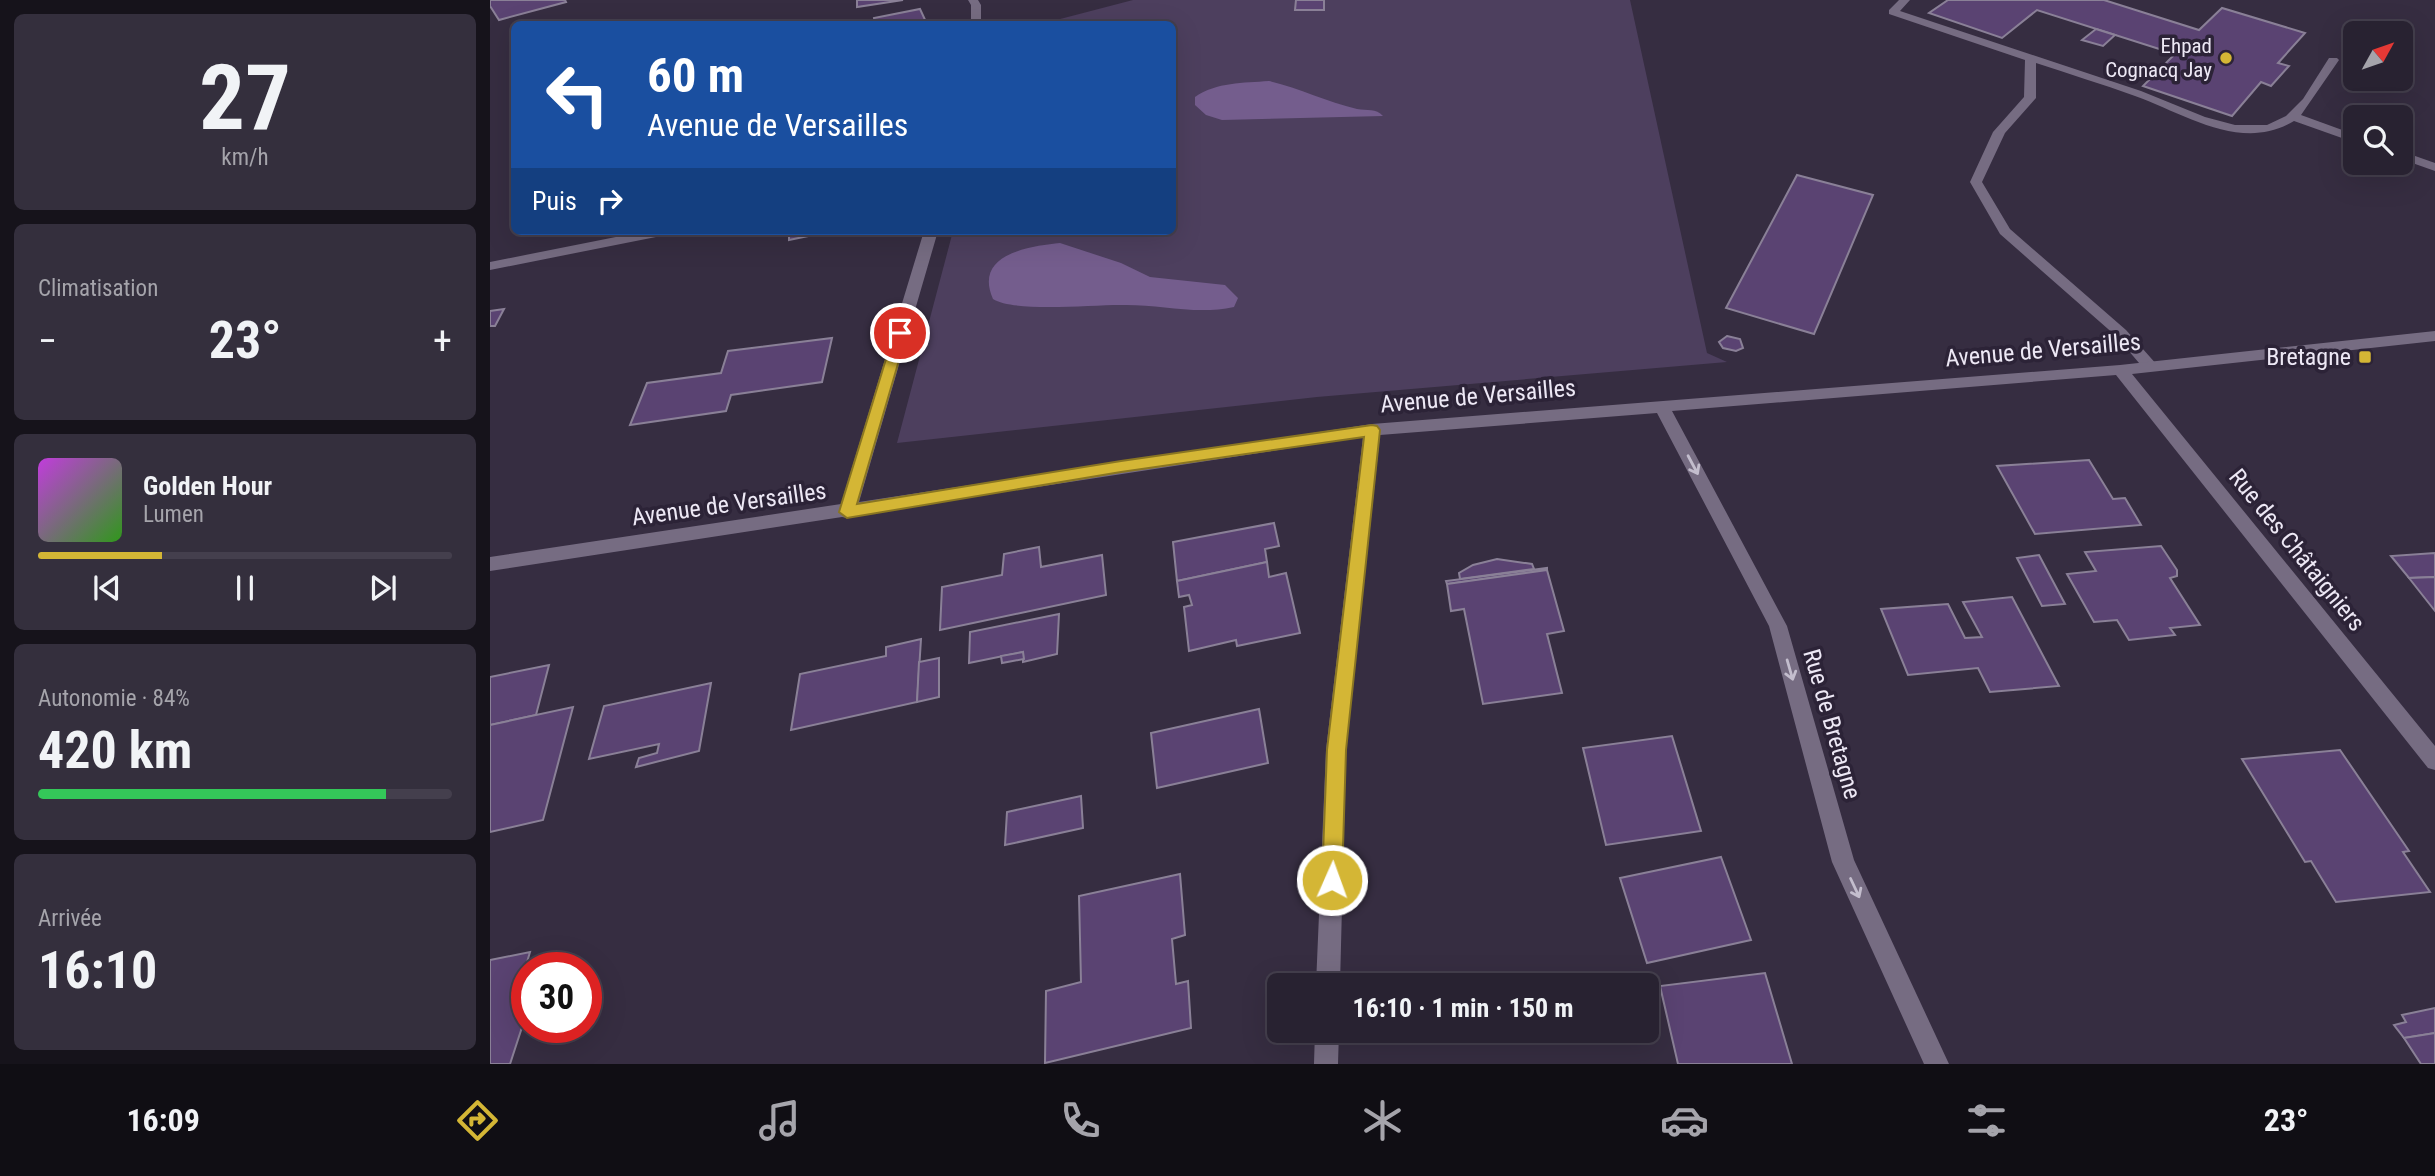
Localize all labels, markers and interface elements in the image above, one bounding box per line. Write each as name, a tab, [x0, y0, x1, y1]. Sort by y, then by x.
north arrow	[2343, 21, 2413, 91]
map controls	[2343, 21, 2413, 175]
place label: Ehpad Cognacq Jay	[2105, 34, 2212, 82]
text: 27	[199, 45, 291, 151]
text: 60 m	[647, 47, 744, 104]
icon: left	[532, 49, 623, 140]
marker: Ehpad Cognacq Jay	[2218, 50, 2234, 66]
button: search	[2343, 105, 2413, 175]
text: Avenue de Versailles	[647, 106, 908, 144]
text: km/h	[221, 144, 269, 171]
icon: right	[591, 182, 629, 220]
text: Puis	[532, 186, 577, 216]
text: Climatisation	[38, 275, 158, 302]
pin	[870, 303, 930, 363]
text: 23°	[209, 310, 281, 371]
icon: arrive	[881, 314, 919, 352]
text: −	[38, 319, 57, 363]
text: +	[433, 319, 452, 363]
street label: Avenue de Versailles	[1944, 328, 2142, 372]
place label: Bretagne	[2266, 343, 2351, 371]
marker: Bretagne	[2357, 349, 2373, 365]
street label: Avenue de Versailles	[1379, 374, 1577, 418]
one-way arrow	[1686, 455, 1700, 475]
street label: Rue des Châtaigniers	[2223, 463, 2371, 637]
text: Golden Hour	[143, 471, 272, 501]
street label: Avenue de Versailles	[630, 477, 828, 531]
text: Lumen	[143, 501, 204, 528]
icon: previous	[88, 569, 126, 607]
icon: pause	[226, 569, 264, 607]
icon: next	[364, 569, 402, 607]
street label: Rue de Bretagne	[1797, 646, 1867, 802]
one-way arrow	[1784, 658, 1797, 681]
text: Autonomie · 84%	[38, 685, 190, 712]
text: 420 km	[38, 720, 192, 781]
position arrow	[1295, 843, 1369, 917]
one-way arrow	[1849, 877, 1862, 898]
text: Arrivée	[38, 905, 102, 932]
text: 16:10	[38, 940, 157, 1001]
speed limit sign: 30	[511, 952, 602, 1043]
text: 16:10 · 1 min · 150 m	[1353, 993, 1573, 1023]
icon: directions	[453, 1096, 502, 1145]
icon: music	[755, 1096, 804, 1145]
icon: phone	[1056, 1096, 1105, 1145]
icon: climate	[1358, 1096, 1407, 1145]
icon: car	[1660, 1096, 1709, 1145]
icon: filters	[1962, 1096, 2011, 1145]
text: 16:09	[126, 1101, 200, 1139]
text: 23°	[2264, 1101, 2309, 1139]

